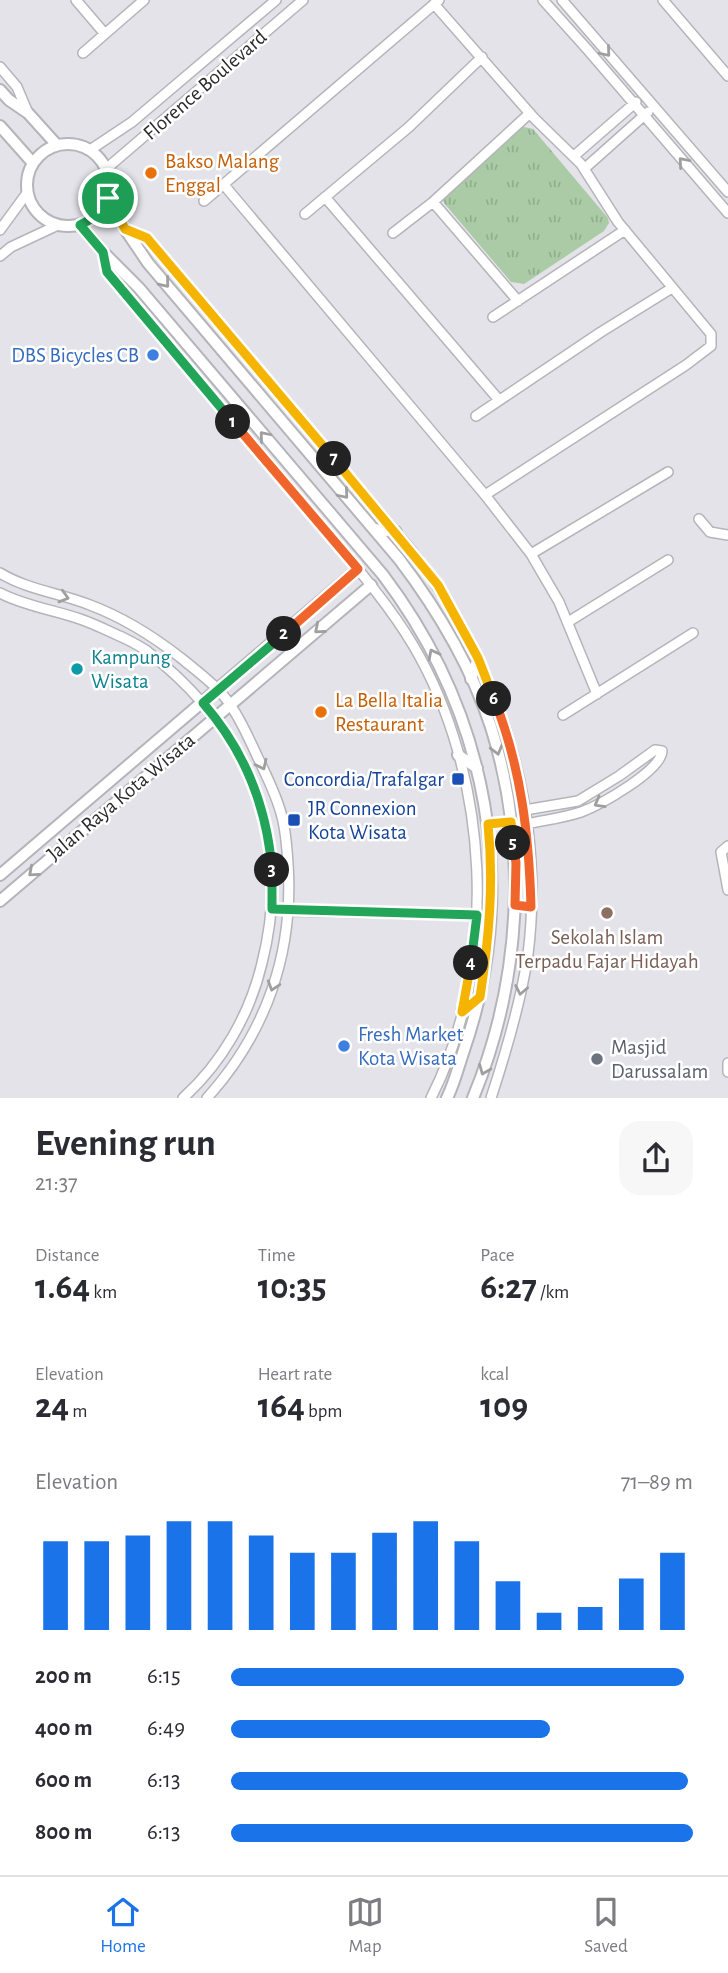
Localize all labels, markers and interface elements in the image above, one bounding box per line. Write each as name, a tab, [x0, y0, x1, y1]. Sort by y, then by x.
street label: Florence Boulevard	[139, 26, 271, 144]
one-way arrow	[598, 44, 610, 57]
place label: Bakso Malang Enggal	[165, 151, 280, 196]
one-way arrow	[679, 157, 691, 170]
marker: Bakso Malang Enggal	[143, 165, 159, 181]
pin	[78, 168, 138, 228]
icon: arrive	[89, 179, 127, 217]
one-way arrow	[157, 275, 169, 288]
place label: DBS Bicycles CB	[11, 345, 139, 366]
marker: DBS Bicycles CB	[145, 347, 161, 363]
pin: 1	[216, 404, 250, 440]
text: 1	[229, 412, 236, 431]
one-way arrow	[260, 431, 272, 444]
pin: 7	[316, 442, 352, 476]
text: 7	[329, 449, 338, 468]
one-way arrow	[336, 486, 348, 499]
one-way arrow	[58, 589, 70, 603]
pin: 2	[266, 616, 302, 652]
one-way arrow	[314, 621, 327, 634]
text: 2	[279, 624, 288, 643]
place label: Kampung Wisata	[91, 647, 172, 692]
one-way arrow	[428, 649, 442, 661]
marker: Kampung Wisata	[69, 661, 85, 677]
pin: 6	[476, 682, 512, 716]
text: 6	[489, 689, 498, 708]
place label: La Bella Italia Restaurant	[335, 690, 443, 735]
marker: La Bella Italia Restaurant	[313, 704, 329, 720]
street label: Jalan Raya Kota Wisata	[43, 729, 199, 865]
one-way arrow	[489, 744, 503, 756]
one-way arrow	[253, 758, 267, 770]
place label: Concordia/Trafalgar	[284, 769, 444, 790]
marker: Concordia/Trafalgar	[450, 771, 466, 787]
one-way arrow	[594, 795, 606, 808]
place label: JR Connexion Kota Wisata	[308, 798, 417, 843]
marker: JR Connexion Kota Wisata	[286, 812, 302, 828]
pin: 5	[496, 826, 530, 860]
text: 5	[508, 833, 517, 852]
pin: 3	[254, 852, 290, 888]
text: 3	[267, 860, 276, 879]
one-way arrow	[28, 864, 41, 876]
marker: Sekolah Islam Terpadu Fajar Hidayah	[599, 905, 615, 921]
place label: Sekolah Islam Terpadu Fajar Hidayah	[515, 927, 699, 972]
pin: 4	[454, 946, 489, 981]
text: 4	[466, 953, 475, 972]
one-way arrow	[267, 980, 281, 992]
one-way arrow	[514, 984, 529, 996]
place label: Fresh Market Kota Wisata	[358, 1024, 464, 1069]
place label: Masjid Darussalam	[611, 1037, 708, 1082]
marker: Fresh Market Kota Wisata	[336, 1038, 352, 1054]
marker: Masjid Darussalam	[589, 1051, 605, 1067]
one-way arrow	[479, 1064, 493, 1076]
button: share	[619, 1121, 693, 1195]
text: Evening run	[35, 1125, 216, 1163]
text: 21:37	[35, 1172, 78, 1195]
text: Distance	[35, 1246, 99, 1265]
text: Time	[258, 1246, 296, 1265]
text: Pace	[480, 1246, 515, 1265]
text: 1.64	[35, 1270, 90, 1305]
text: 10:35	[258, 1270, 327, 1305]
text: 6:27	[480, 1270, 537, 1305]
text: km	[90, 1283, 117, 1302]
text: /km	[537, 1283, 569, 1302]
text: Elevation	[35, 1365, 104, 1384]
text: Heart rate	[258, 1365, 332, 1384]
text: kcal	[480, 1365, 509, 1384]
text: 24	[35, 1389, 69, 1424]
text: 164	[258, 1389, 305, 1424]
text: 109	[480, 1389, 528, 1424]
text: m	[69, 1402, 87, 1421]
text: bpm	[305, 1402, 342, 1421]
text: Elevation	[35, 1471, 118, 1494]
text: 71–89 m	[621, 1471, 693, 1494]
text: 200 m	[35, 1665, 92, 1688]
text: 6:15	[147, 1665, 181, 1688]
text: 400 m	[35, 1717, 93, 1740]
text: 6:49	[147, 1717, 185, 1740]
text: 600 m	[35, 1769, 92, 1792]
text: 6:13	[147, 1769, 180, 1792]
text: 800 m	[35, 1821, 92, 1844]
text: 6:13	[147, 1821, 180, 1844]
tab: Home	[100, 1893, 146, 1958]
tab: Map	[346, 1893, 384, 1958]
tab: Saved	[584, 1893, 628, 1958]

